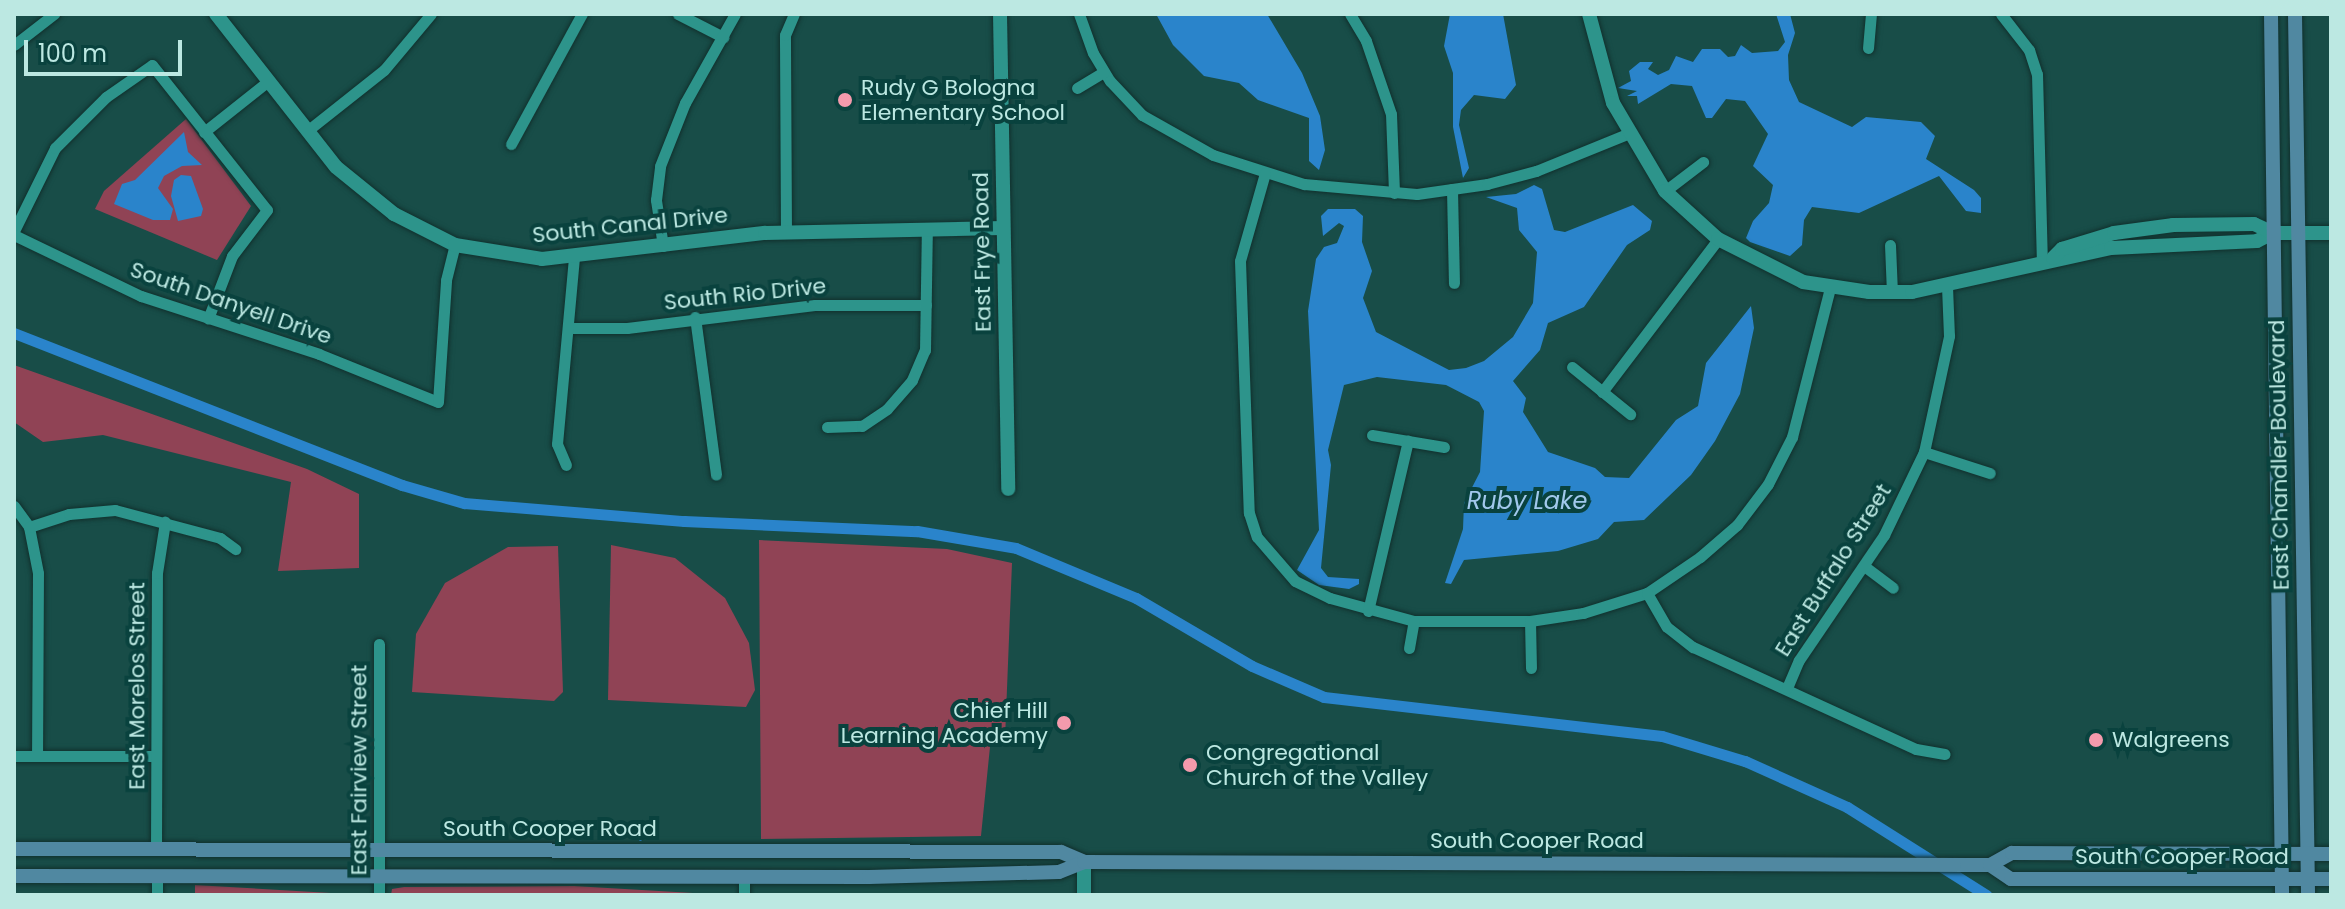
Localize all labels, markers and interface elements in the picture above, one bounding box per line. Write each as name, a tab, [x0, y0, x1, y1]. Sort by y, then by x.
scale bar	[28, 24, 186, 74]
text: 100 m	[38, 37, 107, 70]
place label: Rudy G Bologna Elementary School	[861, 74, 1065, 126]
marker: Rudy G Bologna Elementary School	[836, 91, 854, 109]
street label: East Frye Road	[967, 172, 997, 332]
street label: South Canal Drive	[531, 202, 729, 248]
street label: South Danyell Drive	[127, 256, 335, 350]
street label: South Rio Drive	[663, 272, 827, 316]
street label: East Chandler Boulevard	[2263, 320, 2295, 590]
street label: East Buffalo Street	[1769, 479, 1897, 661]
water label: Ruby Lake	[1467, 487, 1587, 515]
street label: East Morelos Street	[124, 582, 150, 790]
street label: East Fairview Street	[346, 665, 372, 875]
place label: Chief Hill Learning Academy	[841, 697, 1048, 748]
marker: Chief Hill Learning Academy	[1055, 714, 1073, 732]
place label: Walgreens	[2112, 727, 2230, 753]
marker: Walgreens	[2087, 731, 2105, 749]
place label: Congregational Church of the Valley	[1206, 739, 1428, 790]
marker: Congregational Church of the Valley	[1181, 756, 1199, 774]
street label: South Cooper Road	[443, 816, 657, 842]
street label: South Cooper Road	[1430, 828, 1644, 854]
street label: South Cooper Road	[2075, 844, 2289, 870]

